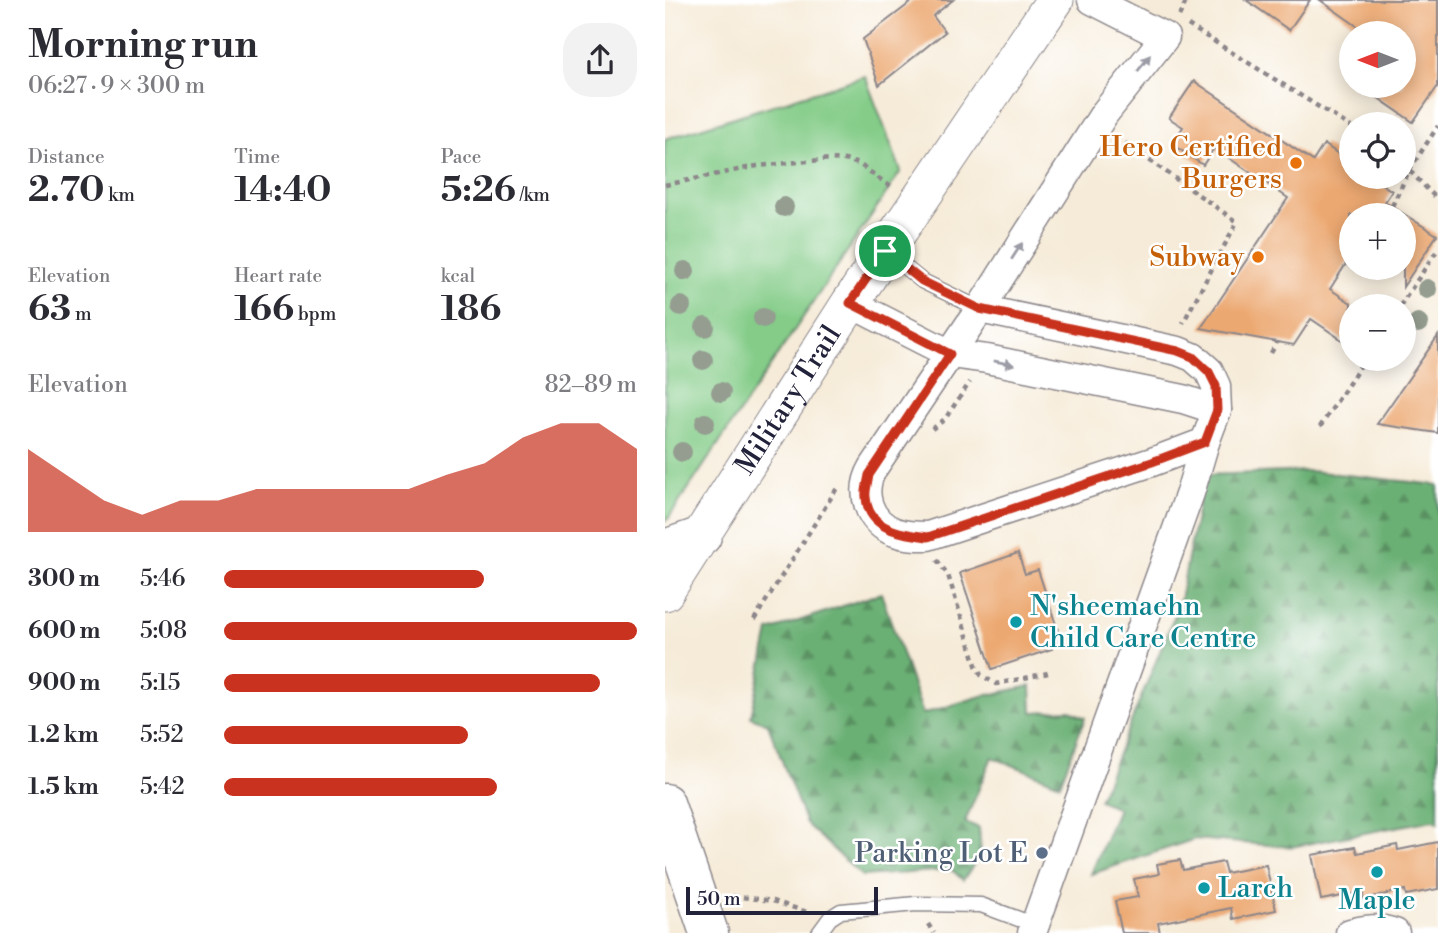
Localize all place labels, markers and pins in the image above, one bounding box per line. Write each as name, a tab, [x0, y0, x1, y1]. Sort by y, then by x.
place label: Hero Certified Burgers	[1100, 130, 1282, 197]
marker: Hero Certified Burgers	[1288, 155, 1304, 171]
pin	[855, 221, 915, 281]
place label: Subway	[1149, 240, 1244, 275]
marker: Subway	[1250, 249, 1266, 265]
place label: N'sheemaehn Child Care Centre	[1030, 589, 1256, 656]
marker: N'sheemaehn Child Care Centre	[1008, 614, 1024, 630]
place label: Parking Lot E	[854, 836, 1028, 871]
marker: Parking Lot E	[1034, 845, 1050, 861]
marker: Maple	[1369, 864, 1385, 880]
place label: Larch	[1218, 871, 1293, 906]
marker: Larch	[1196, 880, 1212, 896]
place label: Maple	[1338, 883, 1416, 918]

